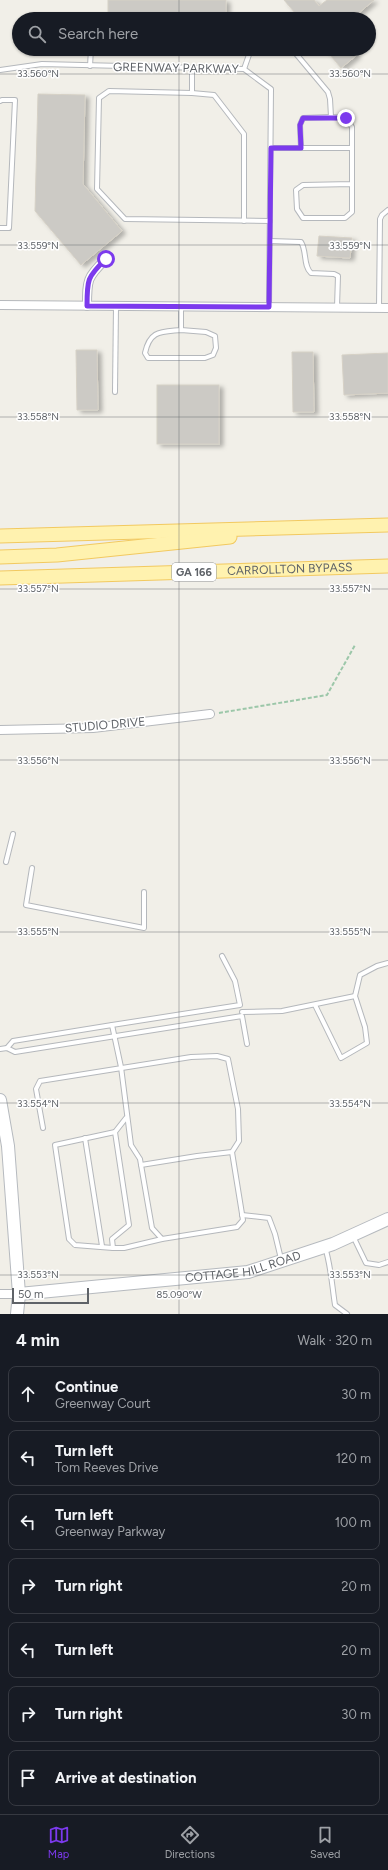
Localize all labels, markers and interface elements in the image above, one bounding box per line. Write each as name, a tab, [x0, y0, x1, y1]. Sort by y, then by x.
search box	[12, 12, 376, 56]
icon: search	[26, 23, 48, 45]
text: Search here	[58, 25, 138, 43]
street label: GREENWAY PARKWAY	[113, 60, 240, 76]
text: 33.560°N	[17, 67, 59, 80]
text: 33.560°N	[329, 67, 371, 80]
route end	[337, 109, 355, 127]
text: 33.559°N	[17, 239, 59, 252]
text: 33.559°N	[329, 239, 371, 252]
route start	[97, 250, 115, 268]
text: 33.558°N	[17, 410, 59, 423]
text: 33.558°N	[329, 410, 371, 423]
street label: CARROLLTON BYPASS	[227, 560, 353, 578]
road number: GA 166	[172, 563, 216, 581]
text: 33.557°N	[17, 582, 59, 595]
text: 33.557°N	[329, 582, 371, 595]
street label: STUDIO DRIVE	[64, 715, 146, 735]
text: 33.556°N	[17, 754, 59, 767]
text: 33.556°N	[329, 754, 371, 767]
text: 33.555°N	[17, 925, 59, 938]
text: 33.555°N	[329, 925, 371, 938]
text: 33.554°N	[17, 1097, 59, 1110]
text: 33.554°N	[329, 1097, 371, 1110]
street label: COTTAGE HILL ROAD	[184, 1248, 303, 1285]
text: 33.553°N	[17, 1268, 59, 1281]
text: 33.553°N	[329, 1268, 371, 1281]
scale bar	[12, 1286, 89, 1305]
text: 50 m	[18, 1288, 43, 1301]
text: 85.090°W	[156, 1288, 202, 1301]
text: 4 min	[16, 1330, 60, 1350]
text: Walk · 320 m	[298, 1333, 372, 1348]
text: Continue	[55, 1378, 118, 1396]
icon: ahead	[17, 1383, 39, 1405]
text: 30 m	[341, 1387, 371, 1402]
text: Greenway Court	[55, 1396, 151, 1411]
text: Turn left	[55, 1442, 113, 1460]
icon: left	[17, 1447, 39, 1469]
text: 120 m	[336, 1451, 371, 1466]
text: Tom Reeves Drive	[55, 1460, 158, 1475]
text: Turn left	[55, 1506, 113, 1524]
icon: left	[17, 1511, 39, 1533]
text: 100 m	[335, 1515, 371, 1530]
text: Greenway Parkway	[55, 1524, 165, 1539]
icon: right	[17, 1575, 39, 1597]
text: Turn right	[55, 1577, 123, 1595]
text: 20 m	[341, 1579, 371, 1594]
icon: left	[17, 1639, 39, 1661]
text: Turn left	[55, 1641, 113, 1659]
text: 20 m	[341, 1643, 371, 1658]
icon: right	[17, 1703, 39, 1725]
text: Turn right	[55, 1705, 123, 1723]
text: 30 m	[341, 1707, 371, 1722]
icon: arrive	[17, 1767, 39, 1789]
text: Arrive at destination	[55, 1769, 196, 1787]
tab: Map	[48, 1824, 70, 1861]
tab: Directions	[165, 1824, 215, 1861]
tab: Saved	[310, 1824, 340, 1861]

